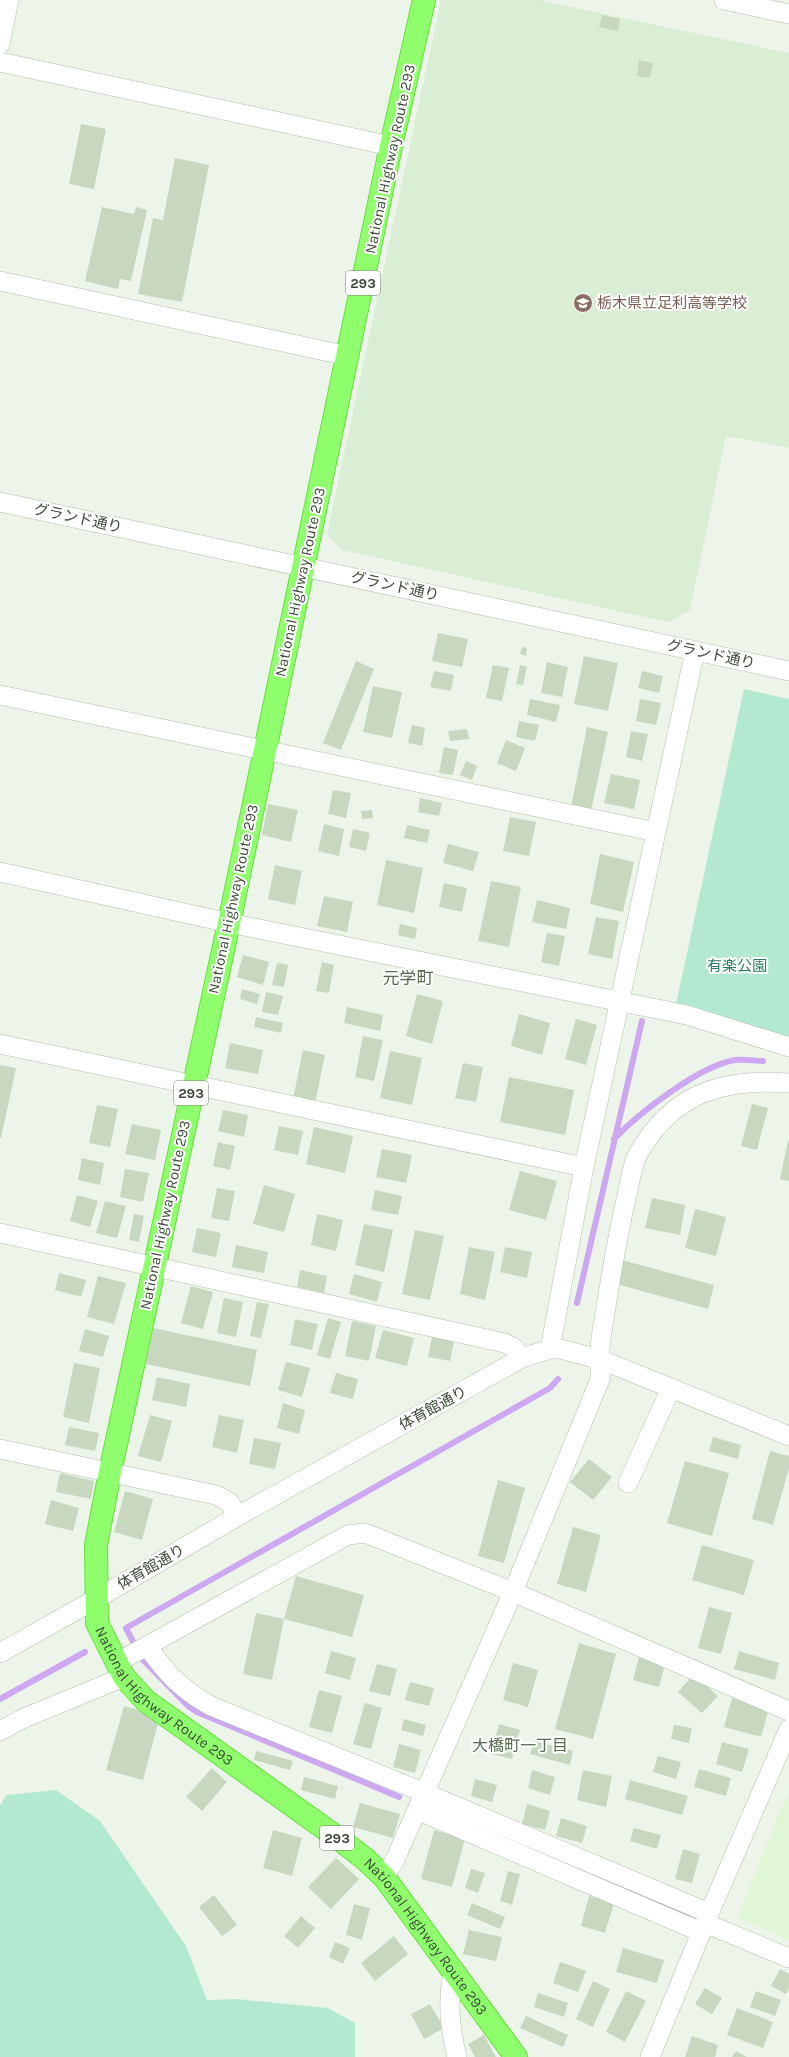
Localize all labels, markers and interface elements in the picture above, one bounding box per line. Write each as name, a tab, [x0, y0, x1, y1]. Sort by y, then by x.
street label: National Highway Route 293	[361, 63, 419, 255]
road number: 293	[346, 271, 380, 295]
school or university icon: 栃木県立足利高等学校	[572, 292, 594, 314]
place label: 栃木県立足利高等学校	[597, 294, 747, 312]
street label: National Highway Route 293	[271, 486, 329, 678]
street label: グランド通り	[32, 500, 124, 536]
street label: グランド通り	[349, 568, 441, 604]
street label: グランド通り	[665, 636, 757, 672]
street label: National Highway Route 293	[204, 803, 262, 995]
park label: 有楽公園	[707, 957, 767, 975]
district label: 元学町	[383, 968, 434, 988]
road number: 293	[174, 1081, 208, 1105]
street label: National Highway Route 293	[136, 1119, 194, 1311]
street label: 体育館通り	[396, 1382, 470, 1434]
street label: 体育館通り	[114, 1540, 188, 1594]
street label: National Highway Route 293	[91, 1623, 237, 1769]
district label: 大橋町一丁目	[472, 1736, 568, 1755]
road number: 293	[320, 1826, 354, 1850]
street label: National Highway Route 293	[360, 1854, 491, 2019]

